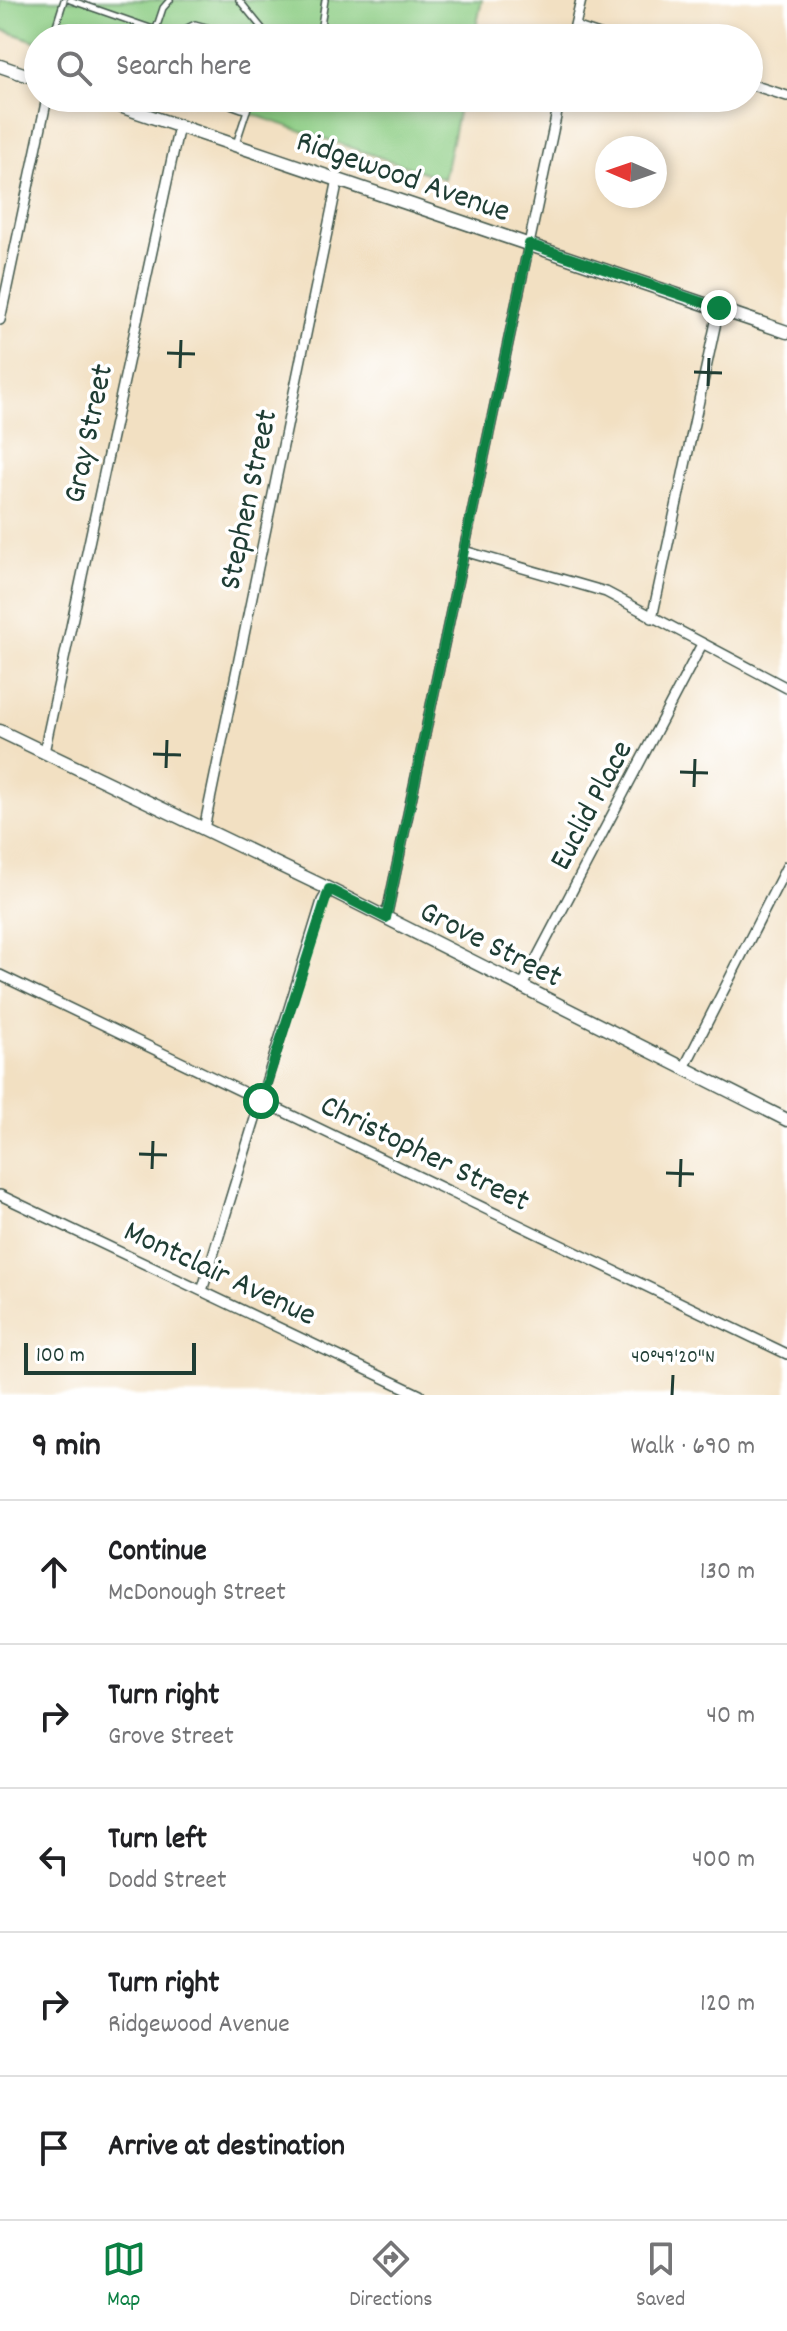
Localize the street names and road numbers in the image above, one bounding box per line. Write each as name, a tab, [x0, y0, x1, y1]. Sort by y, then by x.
street label: Ridgewood Avenue	[289, 121, 516, 237]
street label: Gray Street	[54, 360, 128, 508]
street label: Stephen Street	[209, 405, 292, 595]
street label: Euclid Place	[540, 733, 647, 879]
street label: Grove Street	[410, 891, 569, 1002]
street label: Christopher Street	[311, 1085, 537, 1226]
street label: Montclair Avenue	[115, 1211, 323, 1340]

